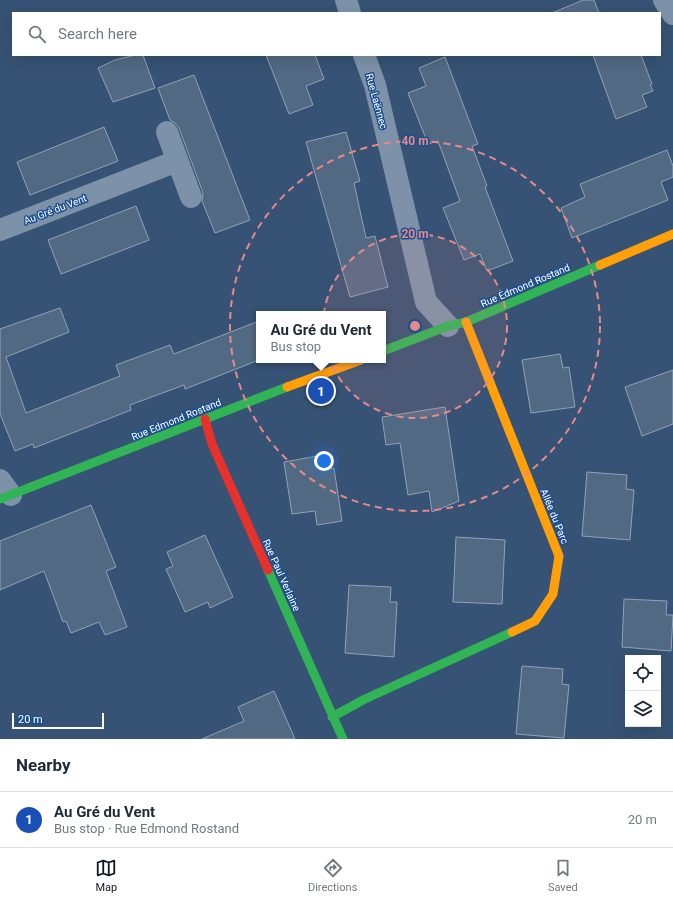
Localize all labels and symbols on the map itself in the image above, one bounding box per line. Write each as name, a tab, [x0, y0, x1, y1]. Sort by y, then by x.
street label: Rue Laënnec	[364, 72, 389, 130]
text: 40 m	[401, 134, 429, 148]
street label: Au Gré du Vent	[22, 192, 88, 226]
text: 20 m	[401, 227, 429, 241]
street label: Rue Edmond Rostand	[479, 262, 571, 309]
centre of rings	[408, 319, 422, 333]
pin: 1	[308, 376, 334, 406]
street label: Rue Edmond Rostand	[130, 396, 223, 442]
your location	[314, 451, 334, 471]
street label: Allée du Parc	[539, 487, 571, 545]
street label: Rue Paul Verlaine	[261, 538, 302, 613]
scale bar	[12, 711, 104, 730]

